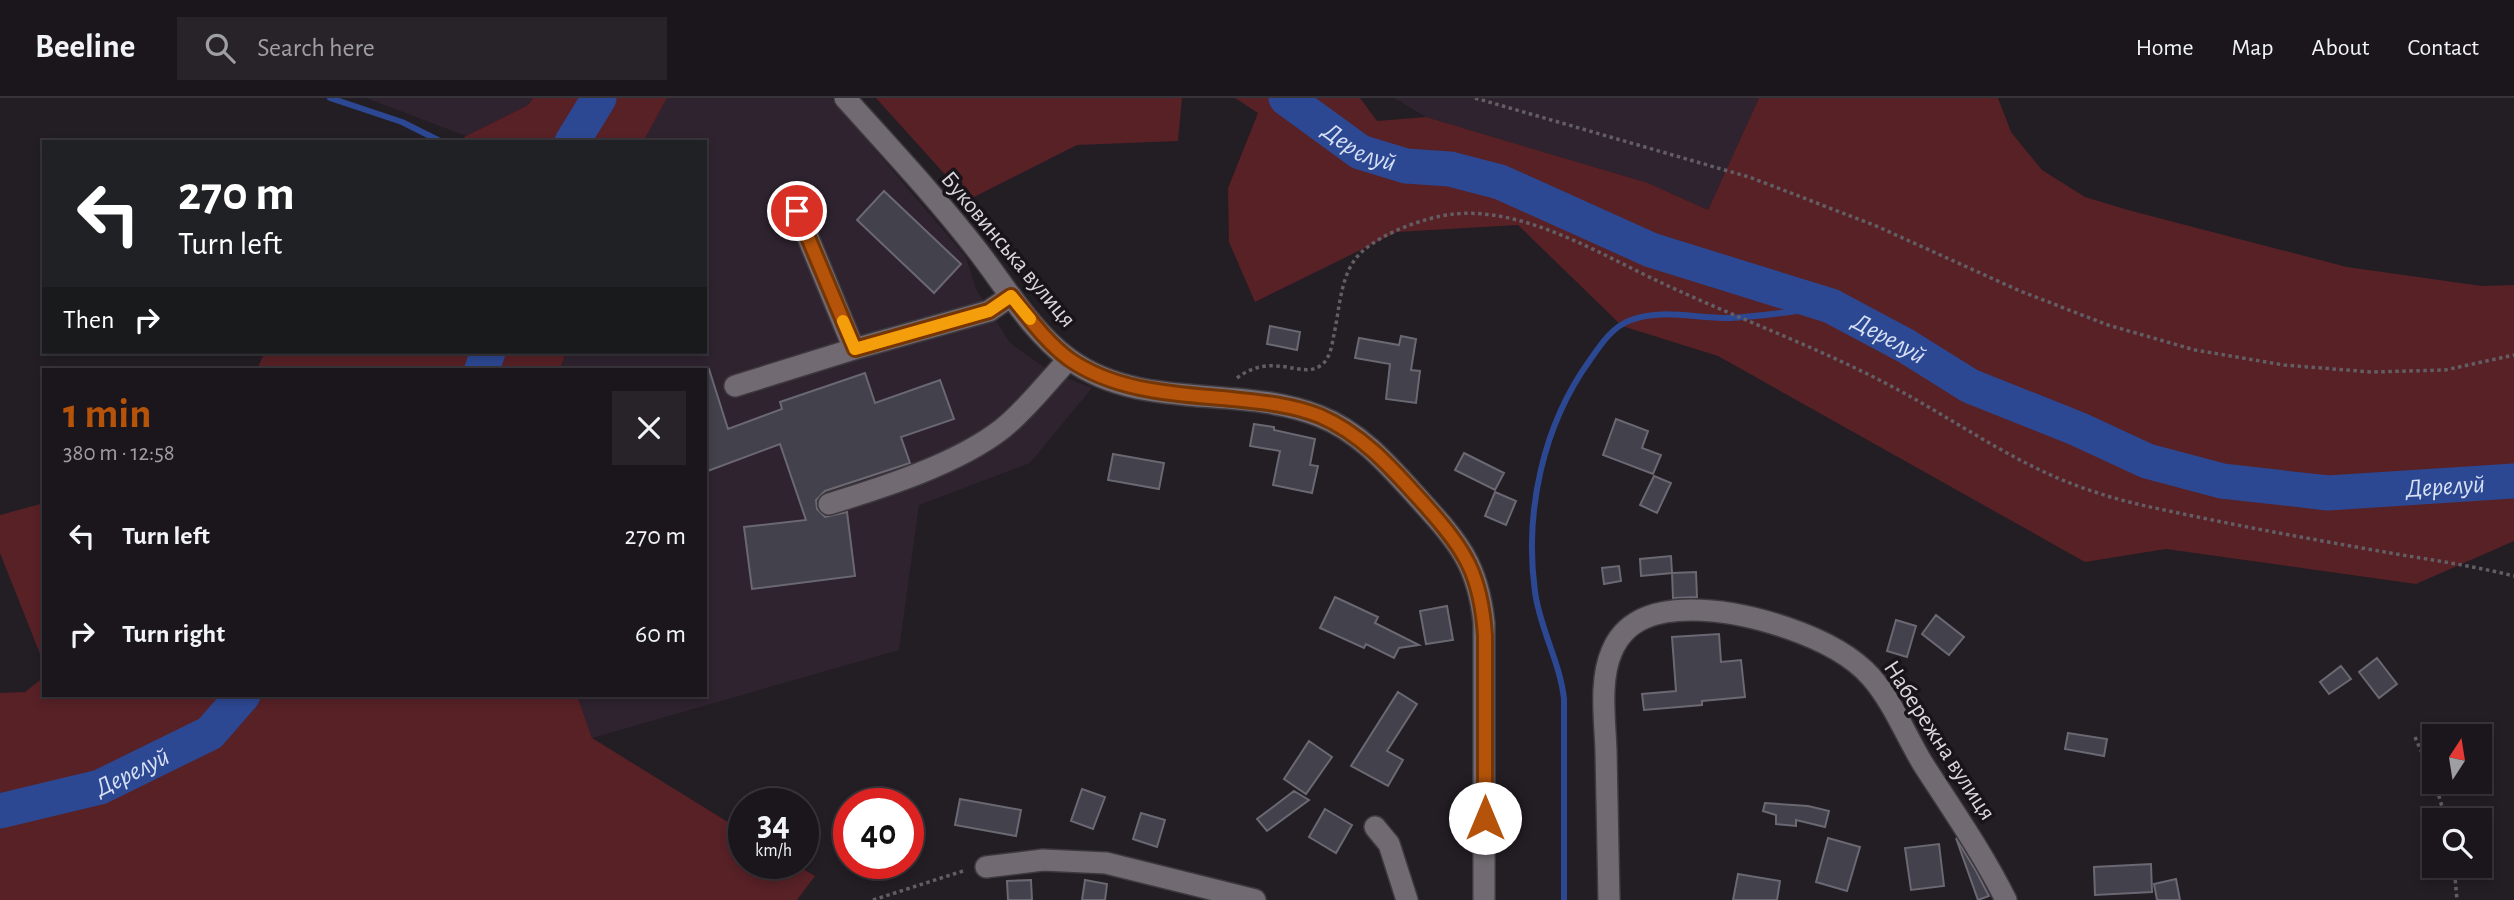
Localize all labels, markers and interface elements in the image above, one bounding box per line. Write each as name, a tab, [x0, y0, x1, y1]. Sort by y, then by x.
search box	[177, 17, 667, 80]
icon: search	[201, 29, 239, 67]
text: Beeline	[35, 31, 135, 64]
text: Search here	[257, 35, 375, 61]
text: Home	[2136, 36, 2194, 60]
text: Map	[2232, 36, 2274, 60]
text: About	[2312, 36, 2369, 60]
text: Contact	[2407, 36, 2479, 60]
water label: Дерелуй	[1317, 117, 1399, 176]
street label: Буковинська вулиця	[936, 167, 1080, 332]
icon: left	[63, 168, 154, 259]
text: 270 m	[178, 170, 295, 219]
pin	[767, 181, 827, 241]
icon: arrive	[778, 192, 816, 230]
text: Turn left	[178, 228, 282, 260]
icon: right	[128, 301, 166, 339]
text: Then	[63, 307, 114, 333]
water label: Дерелуй	[1847, 308, 1930, 369]
button: close	[612, 391, 686, 465]
text: 1 min	[63, 393, 152, 435]
text: 380 m · 12:58	[63, 442, 175, 465]
water label: Дерелуй	[2404, 471, 2486, 502]
icon: left	[63, 517, 101, 555]
text: Turn left	[122, 523, 210, 549]
text: 270 m	[625, 523, 686, 549]
icon: right	[63, 615, 101, 653]
text: Turn right	[122, 621, 225, 647]
text: 60 m	[635, 621, 686, 647]
street label: Набережна вулиця	[1879, 656, 2000, 825]
north arrow	[2422, 724, 2492, 794]
map controls	[2422, 724, 2492, 878]
water label: Дерелуй	[90, 743, 173, 802]
position arrow	[1448, 781, 1522, 855]
speed limit sign: 40	[833, 788, 924, 879]
text: 34	[757, 807, 790, 842]
button: search	[2422, 808, 2492, 878]
text: km/h	[755, 842, 792, 860]

